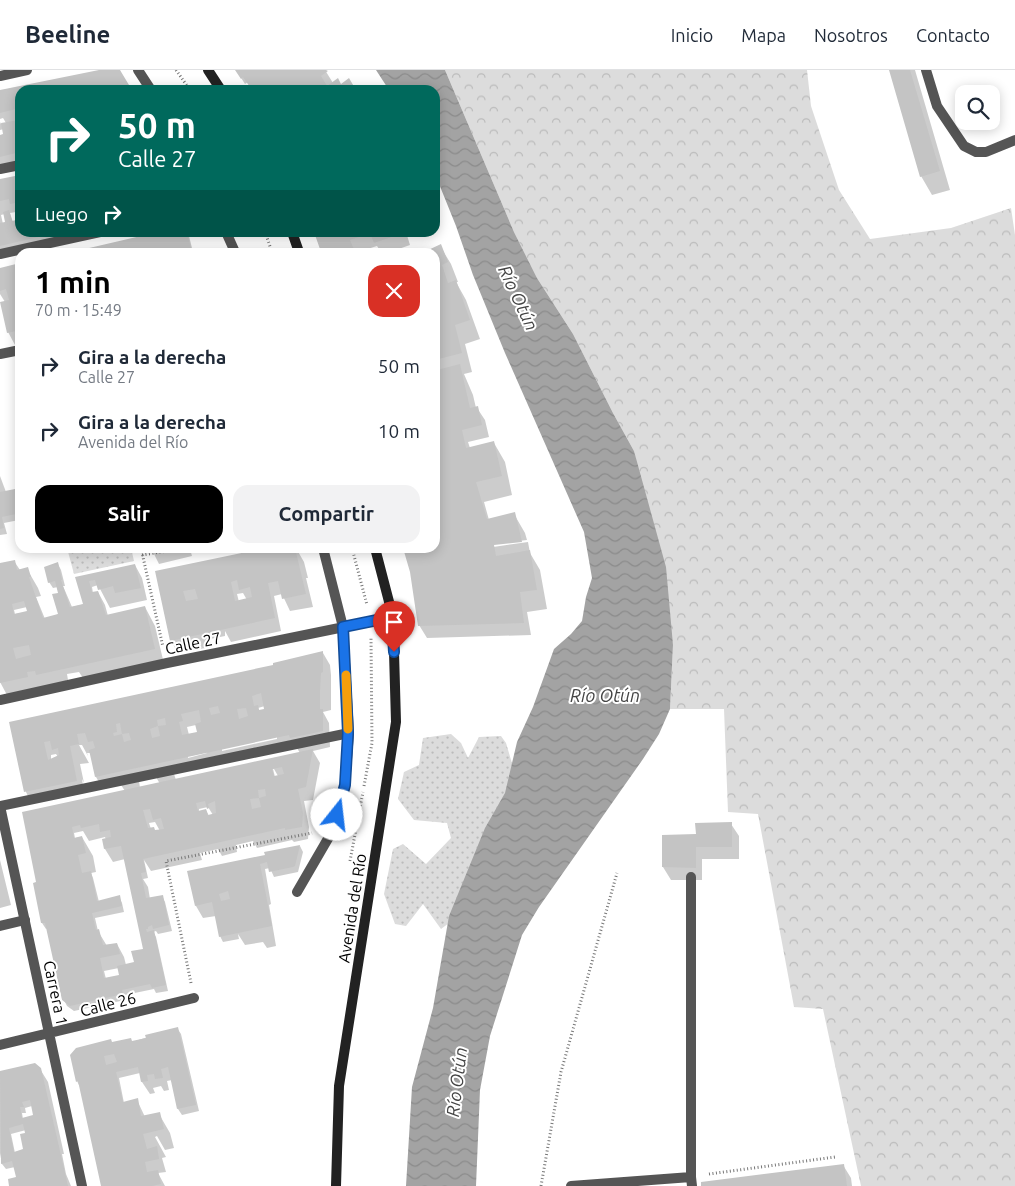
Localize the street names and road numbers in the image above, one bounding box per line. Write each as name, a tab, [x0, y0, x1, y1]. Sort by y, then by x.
street label: Calle 27	[163, 628, 223, 658]
street label: Avenida del Río	[334, 852, 370, 964]
street label: Carrera 1	[40, 959, 72, 1027]
street label: Calle 26	[78, 988, 138, 1020]

